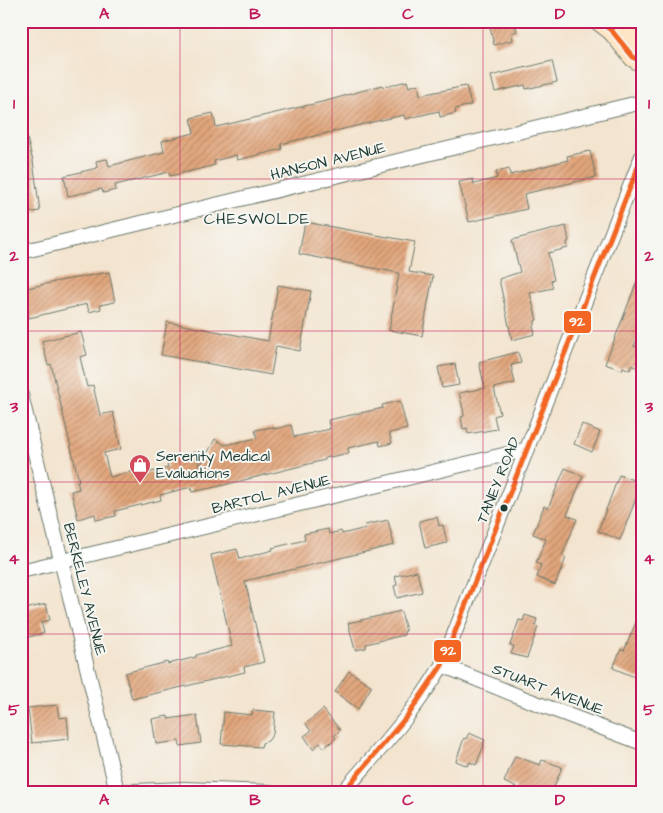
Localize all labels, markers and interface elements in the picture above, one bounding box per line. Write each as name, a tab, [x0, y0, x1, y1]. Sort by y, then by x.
text: A	[99, 3, 110, 25]
text: B	[249, 3, 261, 25]
text: C	[402, 3, 414, 25]
text: D	[555, 3, 566, 25]
text: 1	[13, 93, 16, 115]
text: 1	[648, 93, 651, 115]
street label: HANSON AVENUE	[268, 137, 388, 186]
district label: CHESWOLDE	[204, 208, 310, 230]
text: 2	[8, 245, 19, 267]
text: 2	[643, 245, 654, 267]
line badge: 92	[563, 310, 592, 334]
text: 92	[569, 312, 586, 332]
text: 3	[9, 396, 19, 418]
text: 3	[644, 396, 654, 418]
street label: TANEY ROAD	[472, 434, 525, 526]
place label: Serenity Medical Evaluations	[156, 446, 270, 484]
shop icon: Serenity Medical Evaluations	[128, 453, 152, 484]
street label: BARTOL AVENUE	[210, 470, 333, 519]
unlabelled marker	[499, 503, 509, 513]
street label: BERKELEY AVENUE	[58, 521, 111, 658]
text: 4	[9, 548, 20, 570]
text: 4	[644, 548, 655, 570]
line badge: 92	[433, 639, 462, 663]
text: 92	[440, 641, 457, 661]
street label: STUART AVENUE	[489, 659, 607, 720]
text: 5	[8, 699, 20, 721]
text: 5	[643, 699, 655, 721]
text: A	[99, 789, 110, 811]
text: B	[249, 789, 261, 811]
text: C	[402, 789, 414, 811]
text: D	[555, 789, 566, 811]

